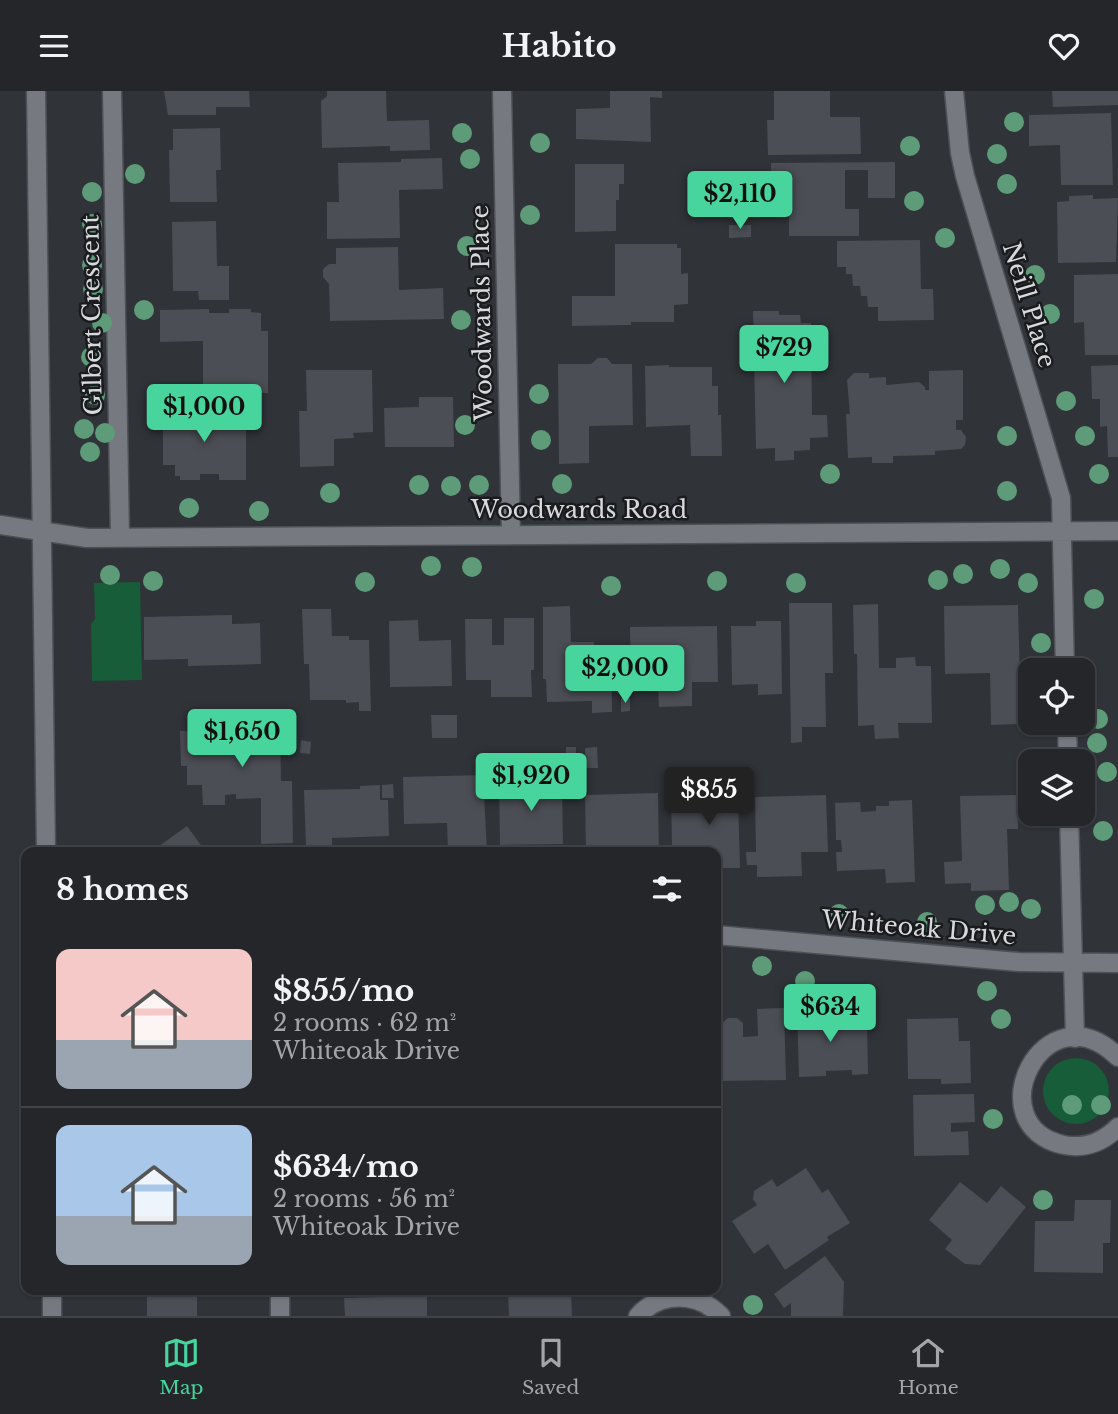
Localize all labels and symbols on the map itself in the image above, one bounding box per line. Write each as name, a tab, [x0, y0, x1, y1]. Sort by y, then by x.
pin: $2,110	[683, 171, 797, 231]
street label: Woodwards Place	[465, 204, 498, 423]
street label: Gilbert Crescent	[75, 214, 108, 416]
street label: Neill Place	[997, 239, 1062, 371]
pin: $729	[743, 325, 825, 385]
pin: $1,000	[147, 385, 261, 444]
street label: Woodwards Road	[470, 495, 687, 524]
pin: $2,000	[568, 645, 682, 705]
pin: $1,650	[185, 709, 299, 769]
pin: $1,920	[474, 753, 588, 813]
pin: $855	[668, 767, 750, 827]
street label: Whiteoak Drive	[820, 904, 1017, 950]
pin: $634	[789, 985, 871, 1044]

